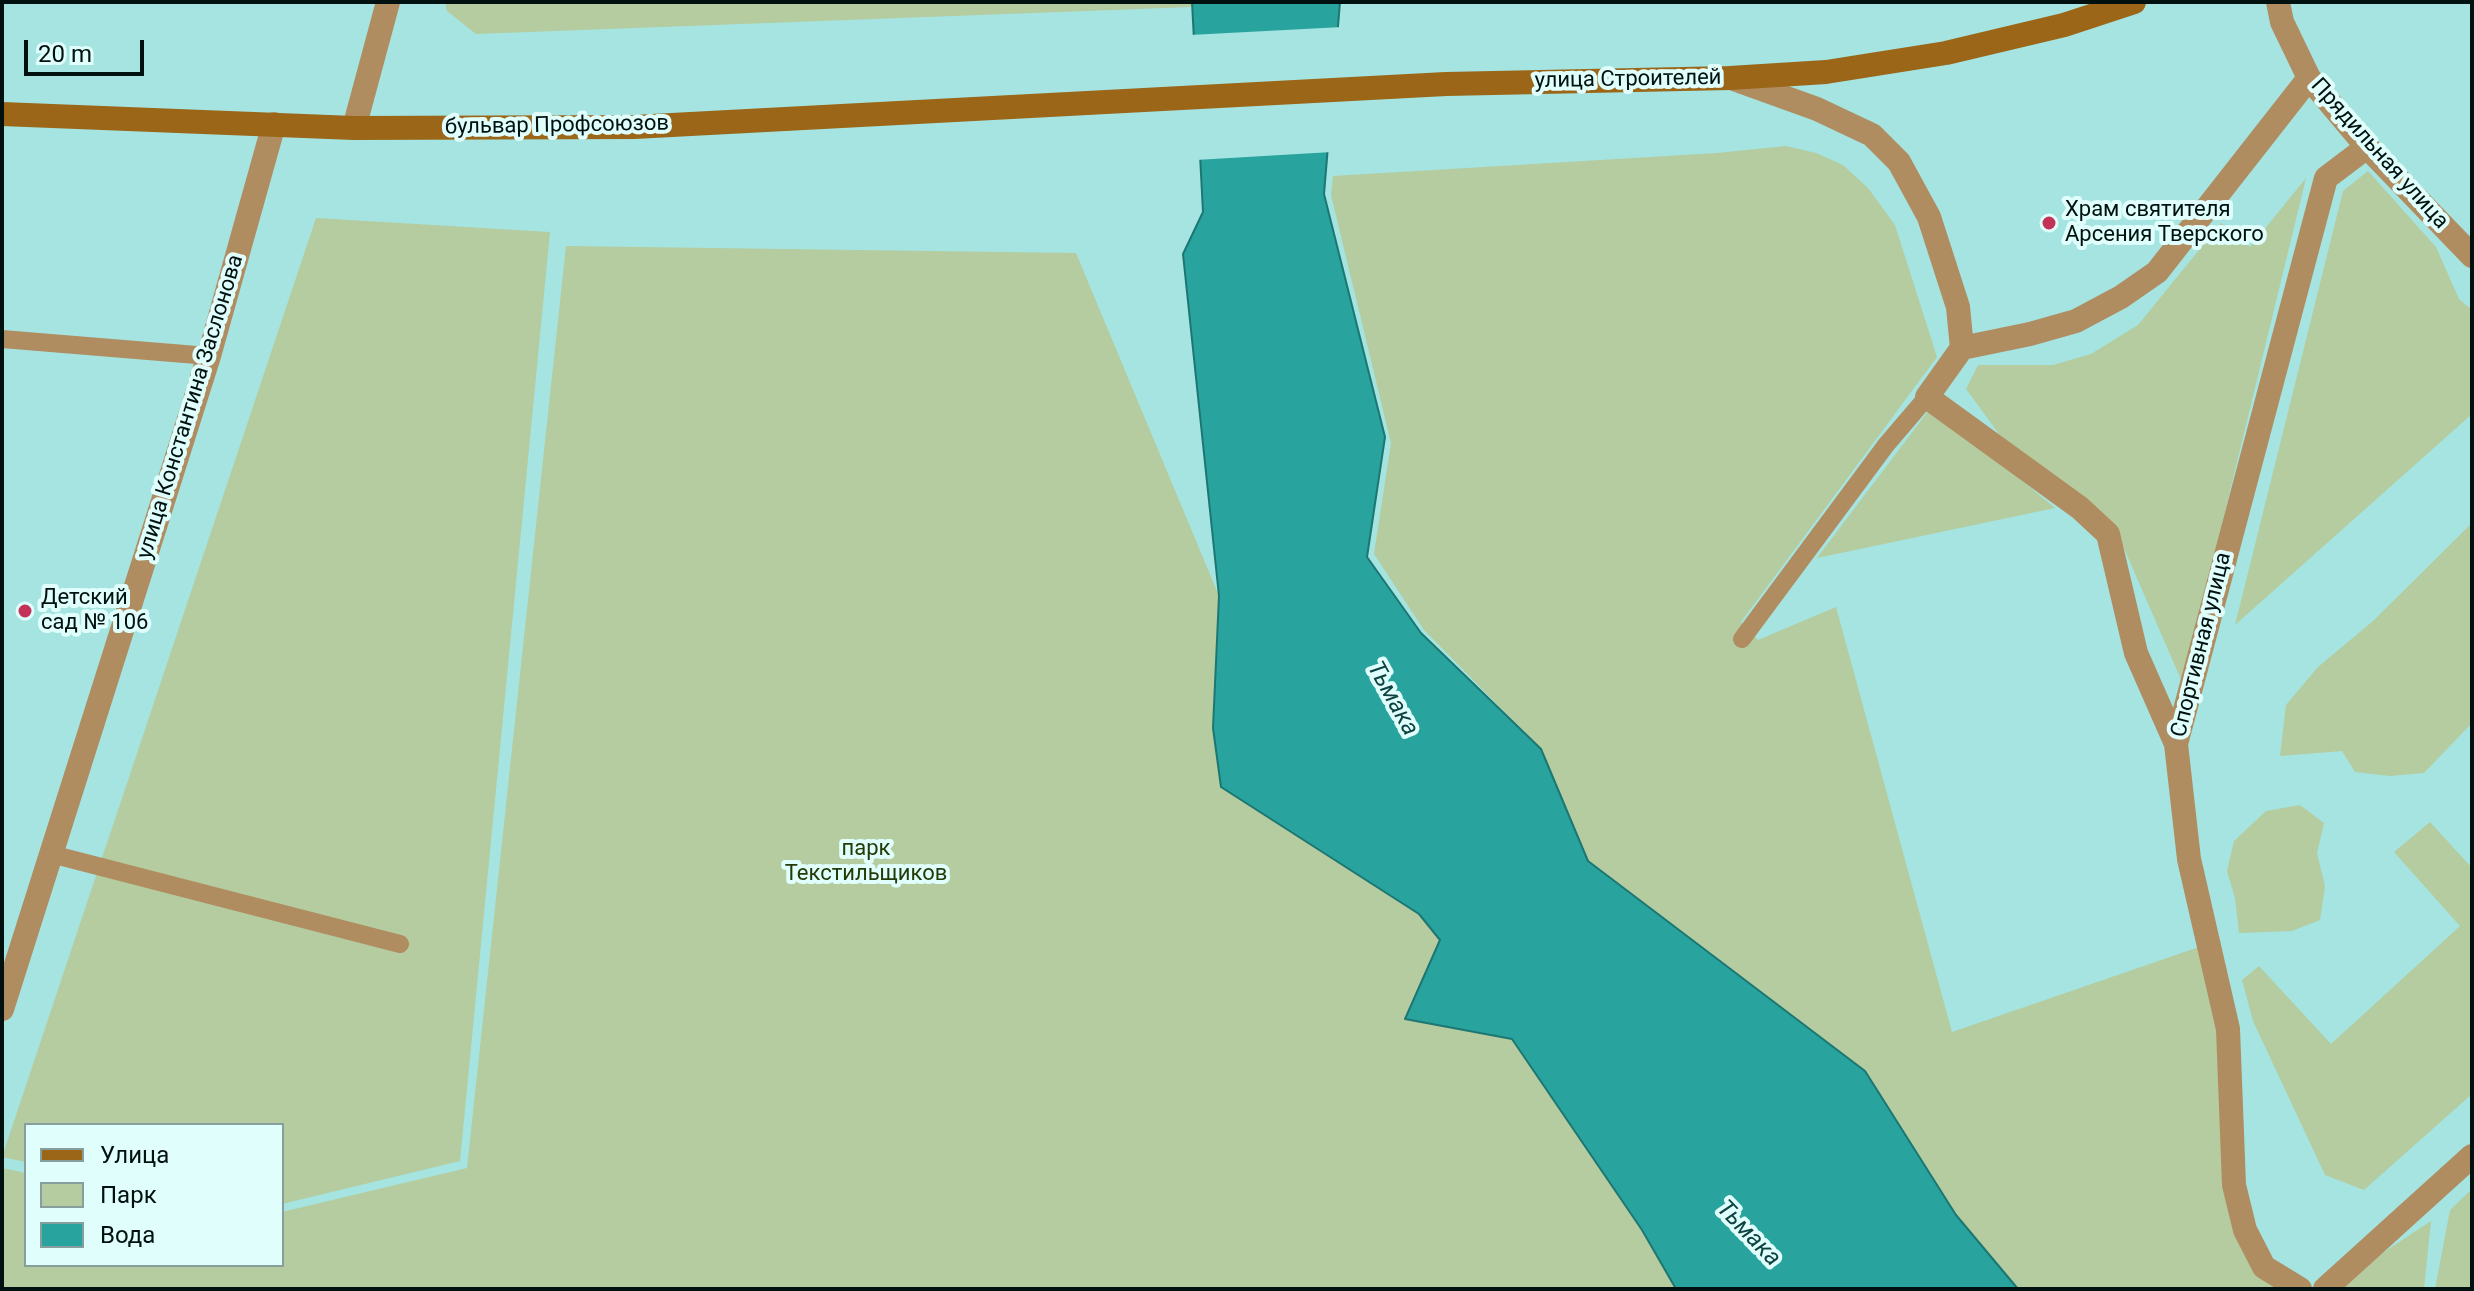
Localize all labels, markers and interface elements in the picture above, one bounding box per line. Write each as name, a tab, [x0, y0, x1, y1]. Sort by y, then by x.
scale bar	[28, 24, 148, 74]
text: 20 m	[38, 40, 92, 68]
street label: улица Строителей	[1534, 65, 1722, 95]
street label: Прядильная улица	[2305, 73, 2453, 235]
street label: бульвар Профсоюзов	[445, 111, 669, 141]
place label: Храм святителя Арсения Тверского	[2065, 197, 2264, 248]
marker: Храм святителя Арсения Тверского	[2040, 214, 2058, 232]
street label: улица Константина Заслонова	[132, 252, 250, 562]
street label: Спортивная улица	[2166, 550, 2238, 740]
place label: Детский сад № 106	[41, 585, 148, 636]
marker: Детский сад № 106	[16, 602, 34, 620]
water label: Тьмака	[1360, 657, 1424, 741]
park label: парк Текстильщиков	[785, 836, 947, 888]
legend	[24, 1123, 284, 1267]
text: Улица	[100, 1141, 169, 1169]
text: Парк	[100, 1181, 157, 1209]
water label: Тьмака	[1710, 1195, 1786, 1273]
text: Вода	[100, 1221, 155, 1249]

